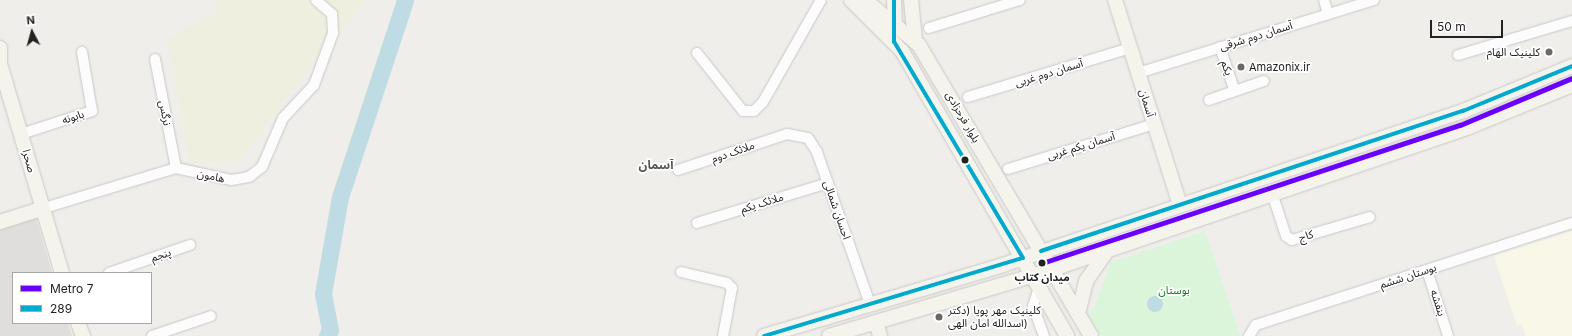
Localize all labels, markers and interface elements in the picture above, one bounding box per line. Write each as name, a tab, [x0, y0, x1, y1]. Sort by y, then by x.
north arrow	[12, 12, 52, 52]
scale bar	[1432, 12, 1505, 38]
text: N	[26, 13, 36, 27]
street label: آسمان دوم شرقی	[1218, 19, 1294, 53]
text: 50 m	[1437, 19, 1466, 34]
place label: کلینیک الهام	[1487, 45, 1540, 59]
marker: کلینیک الهام	[1543, 46, 1555, 58]
street label: آسمان دوم غربی	[1013, 56, 1085, 90]
street label: یکم	[1218, 59, 1236, 77]
place label: Amazonix.ir	[1249, 60, 1310, 74]
marker: Amazonix.ir	[1236, 62, 1246, 72]
street label: آسمان	[1137, 88, 1157, 118]
street label: بلوار فرحزادی	[943, 89, 983, 145]
street label: نرگس	[156, 99, 174, 127]
street label: بابونه	[60, 107, 86, 127]
street label: آسمان یکم غربی	[1046, 129, 1116, 163]
street label: ملائک دوم	[710, 138, 756, 166]
street label: صحرا	[20, 148, 38, 174]
unlabelled marker	[960, 155, 970, 165]
district label: آسمان	[639, 158, 673, 172]
street label: هامون	[196, 167, 226, 185]
street label: احسان شمالی	[821, 179, 853, 241]
street label: ملائک یکم	[739, 190, 785, 216]
street label: کاج	[1297, 228, 1315, 244]
street label: پنجم	[149, 245, 173, 265]
marker: میدان کتاب	[1035, 256, 1049, 270]
street label: بوستان ششم	[1378, 261, 1438, 291]
place label: میدان کتاب	[1014, 270, 1070, 284]
legend	[12, 272, 152, 324]
text: Metro 7	[50, 281, 93, 296]
park label: بوستان	[1158, 283, 1190, 297]
street label: بنفشه	[1428, 288, 1448, 318]
text: 289	[50, 301, 72, 316]
place label: کلینیک مهر پویا (دکتر اسدالله امان الهی)	[948, 304, 1041, 330]
marker: کلینیک مهر پویا (دکتر اسدالله امان الهی)	[933, 311, 945, 323]

